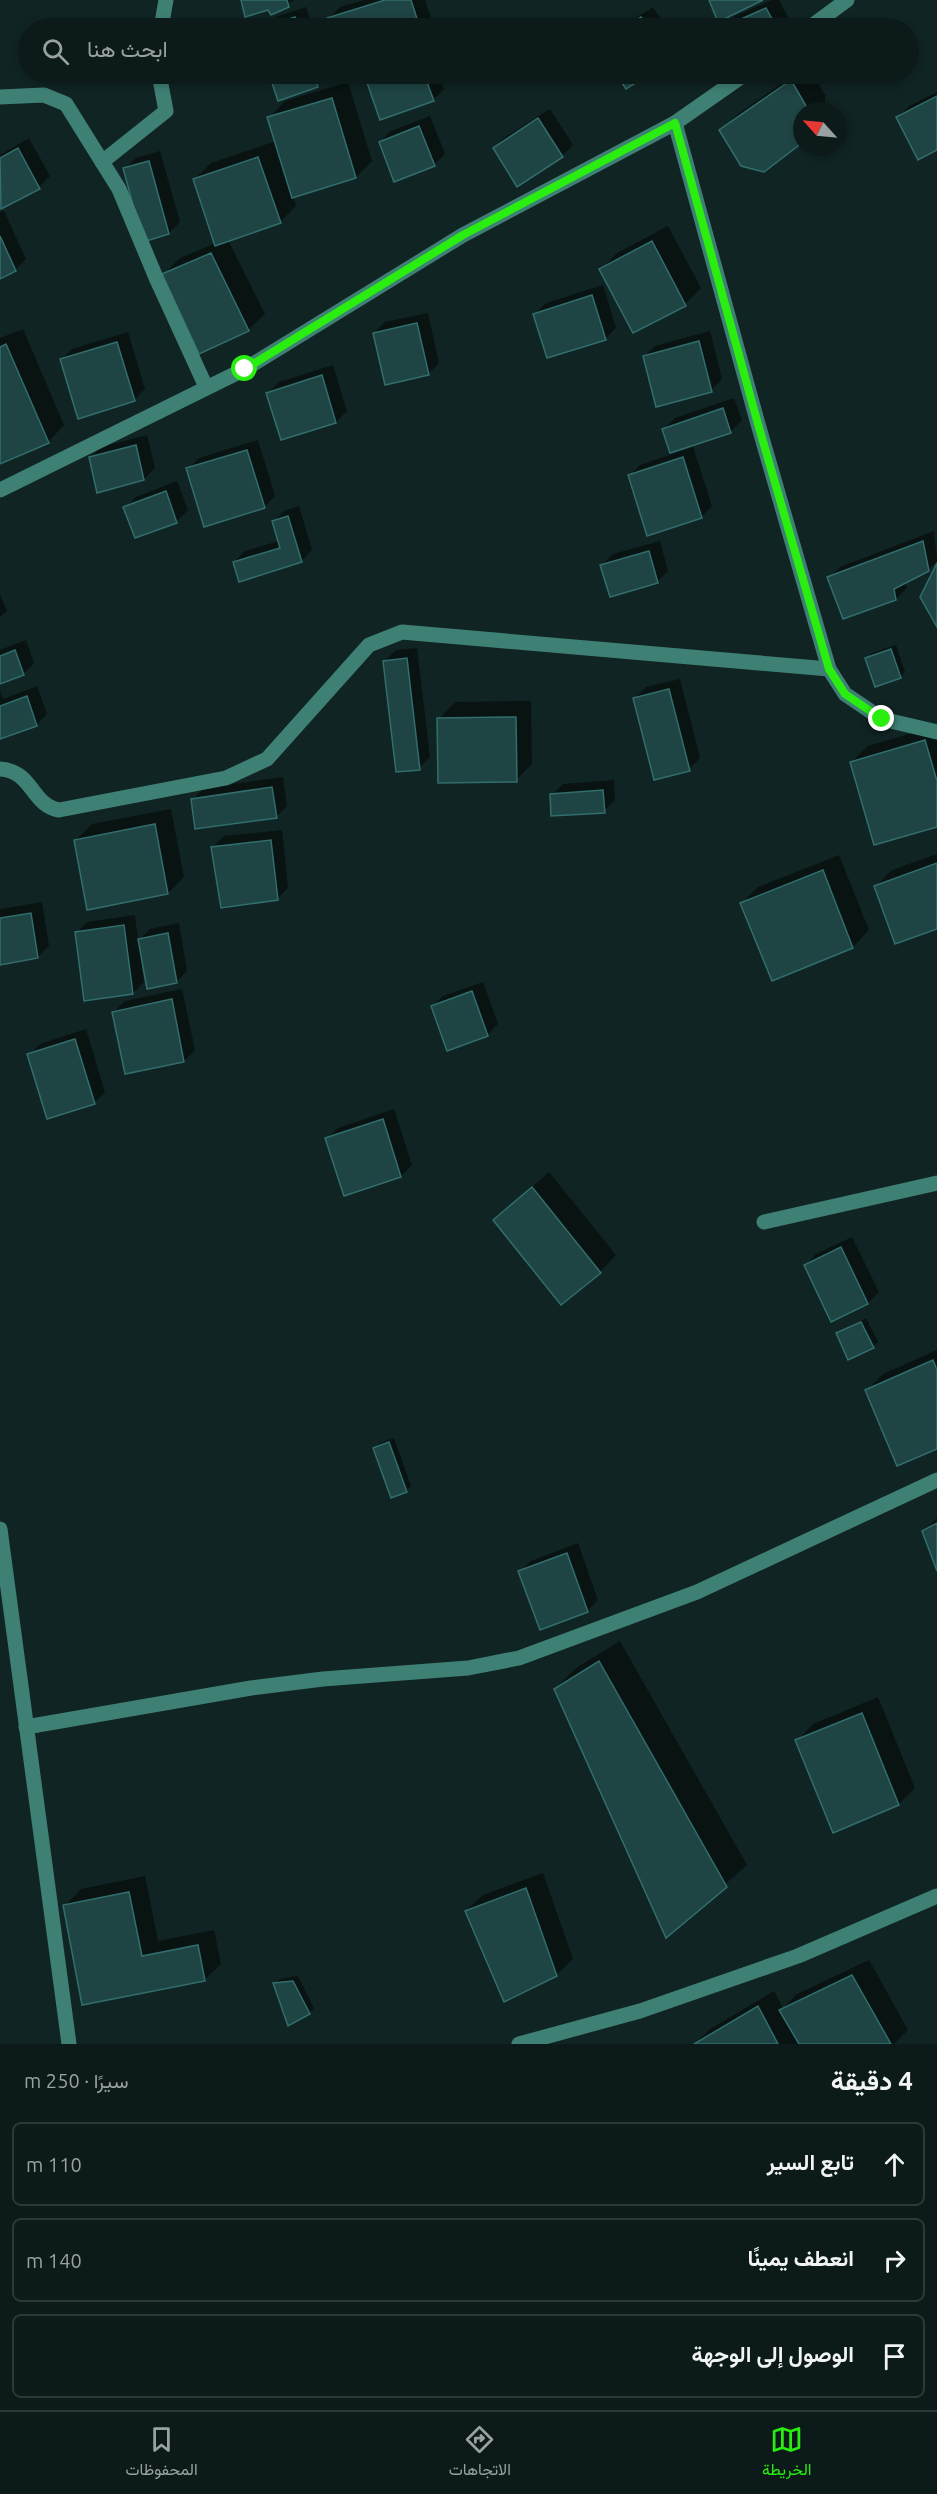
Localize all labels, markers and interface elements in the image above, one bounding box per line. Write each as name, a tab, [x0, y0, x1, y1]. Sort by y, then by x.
search box	[18, 18, 919, 84]
icon: search	[39, 35, 72, 68]
text: ابحث هنا	[87, 36, 168, 61]
north arrow	[793, 102, 847, 156]
route start	[231, 355, 257, 381]
route end	[868, 705, 894, 731]
text: 4 دقيقة	[831, 2066, 913, 2095]
text: سيرًا · 250 m	[24, 2069, 129, 2092]
icon: ahead	[878, 2148, 911, 2181]
text: تابع السير	[767, 2149, 854, 2174]
text: 110 m	[26, 2153, 82, 2176]
icon: right	[878, 2244, 911, 2277]
text: انعطف يمينًا	[747, 2245, 854, 2270]
text: 140 m	[26, 2249, 82, 2272]
icon: arrive	[878, 2340, 911, 2373]
text: الوصول إلى الوجهة	[691, 2341, 854, 2366]
tab: المحفوظات	[126, 2423, 198, 2484]
tab: الاتجاهات	[449, 2423, 511, 2484]
tab: الخريطة	[762, 2423, 811, 2484]

